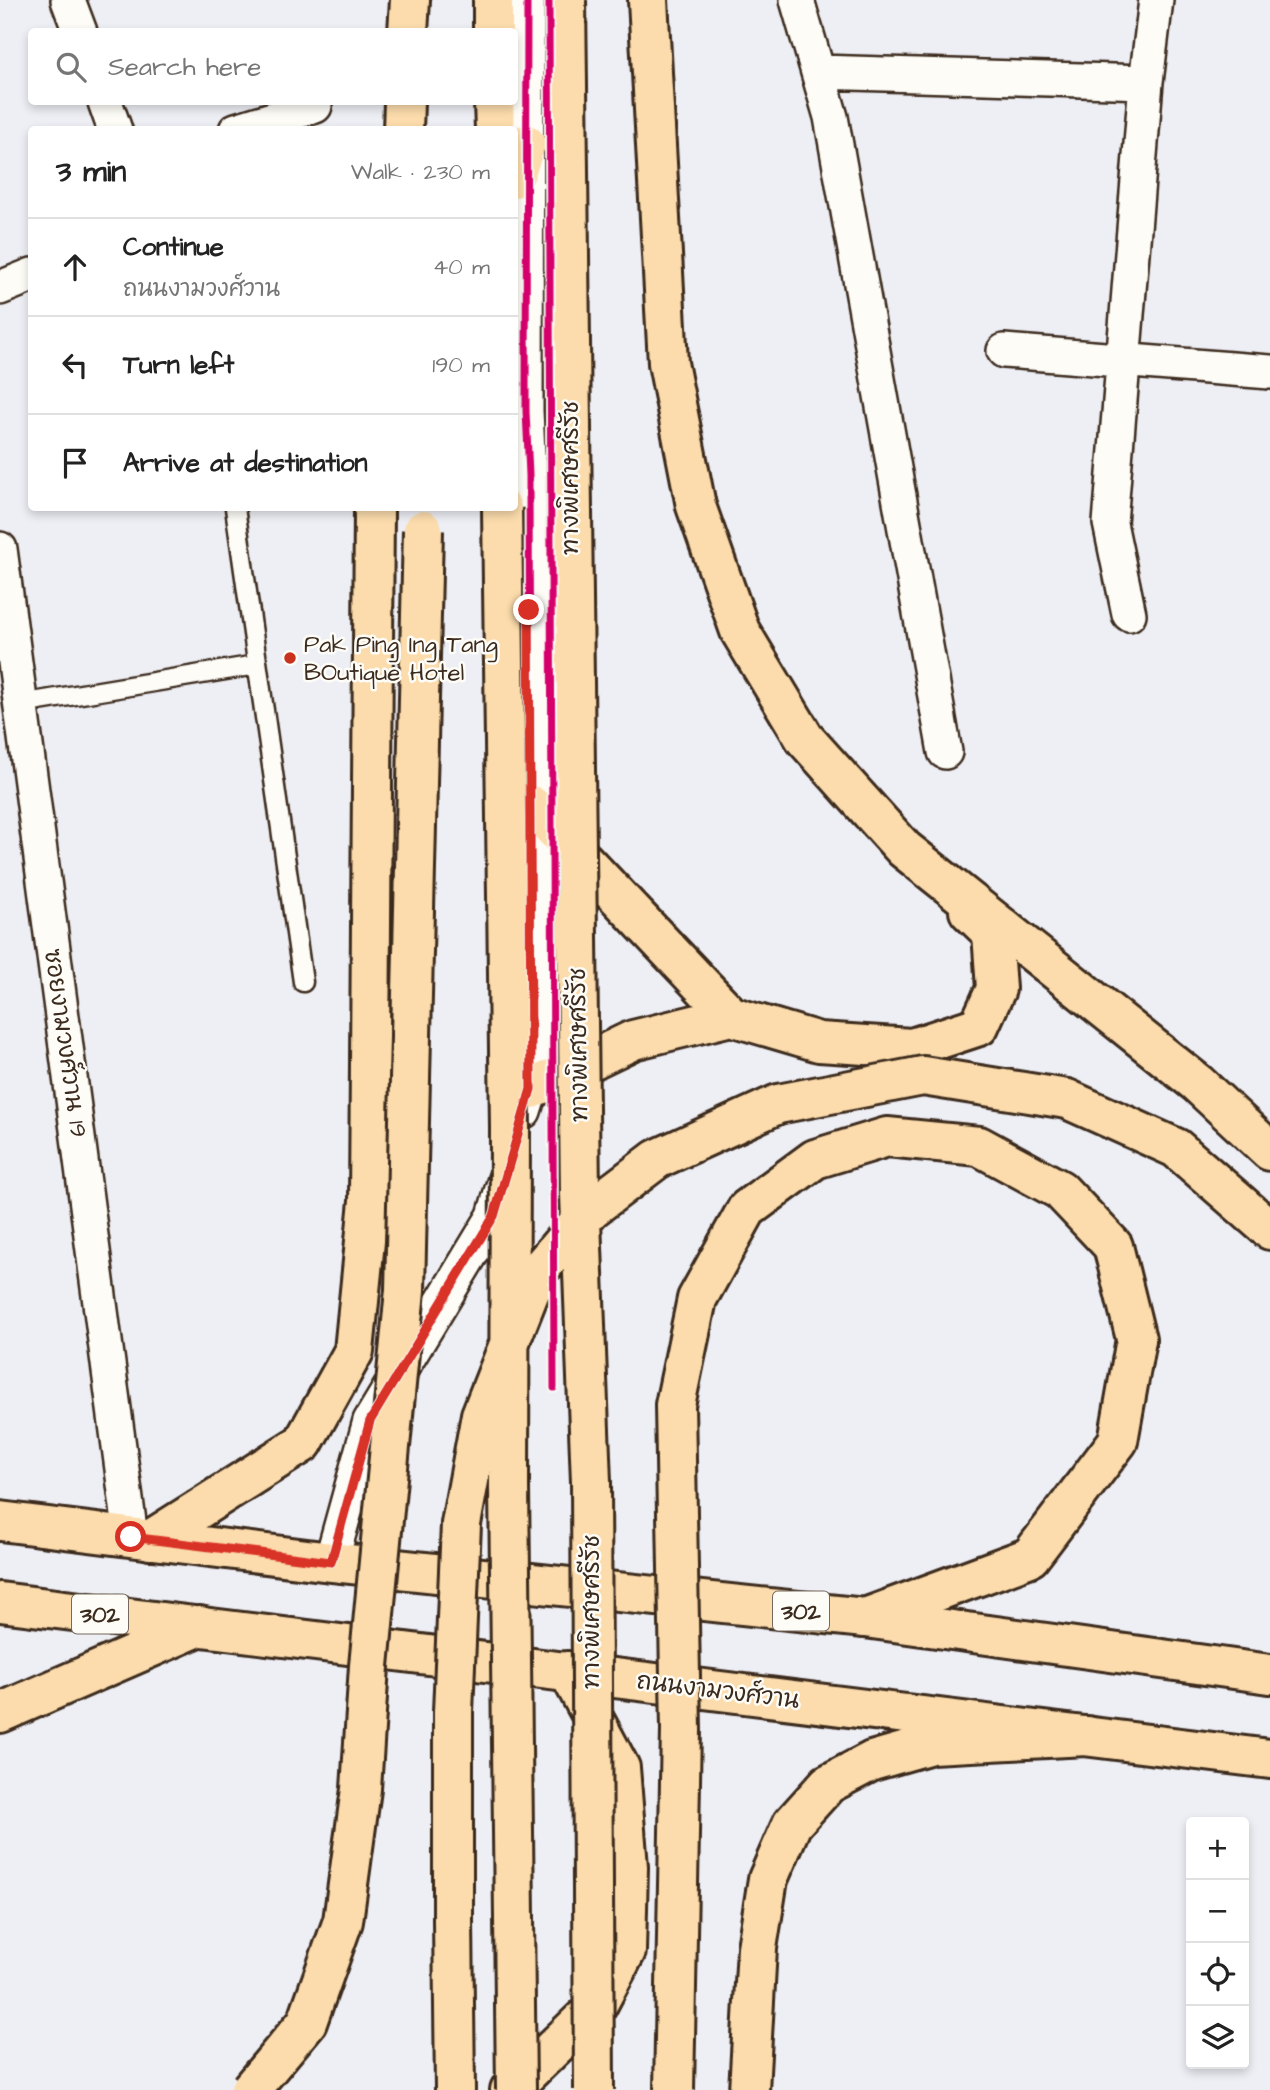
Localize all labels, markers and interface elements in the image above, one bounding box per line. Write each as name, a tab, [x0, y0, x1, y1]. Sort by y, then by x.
search box	[28, 28, 518, 105]
icon: search	[52, 48, 90, 86]
text: Search here	[108, 49, 261, 85]
text: 3 min	[56, 151, 126, 193]
text: Walk · 230 m	[351, 156, 490, 188]
text: Continue	[123, 229, 224, 265]
icon: ahead	[56, 248, 94, 286]
text: 40 m	[433, 251, 490, 283]
text: ถนนงามวงศ์วาน	[123, 273, 280, 305]
icon: left	[56, 346, 94, 384]
text: Turn left	[123, 347, 234, 383]
text: 190 m	[432, 349, 490, 381]
street label: ทางพิเศษศรีรัช	[554, 401, 588, 555]
icon: arrive	[56, 444, 94, 482]
text: Arrive at destination	[123, 445, 368, 481]
route end	[513, 594, 544, 625]
place label: Pak Ping Ing Tang BOutique Hotel	[304, 628, 498, 690]
marker: Pak Ping Ing Tang BOutique Hotel	[282, 650, 298, 666]
street label: ซอยงามวงศ์วาน 19	[35, 947, 95, 1140]
street label: ทางพิเศษศรีรัช	[561, 967, 597, 1122]
route start	[115, 1521, 146, 1552]
street label: ทางพิเศษศรีรัช	[575, 1535, 609, 1689]
road number: 302	[773, 1592, 829, 1630]
road number: 302	[72, 1595, 128, 1634]
street label: ถนนงามวงศ์วาน	[634, 1664, 801, 1718]
map controls	[1186, 1817, 1249, 2069]
button: +	[1186, 1817, 1249, 1880]
button: −	[1186, 1880, 1249, 1943]
button: locate	[1186, 1943, 1249, 2006]
button: layers	[1186, 2006, 1249, 2069]

